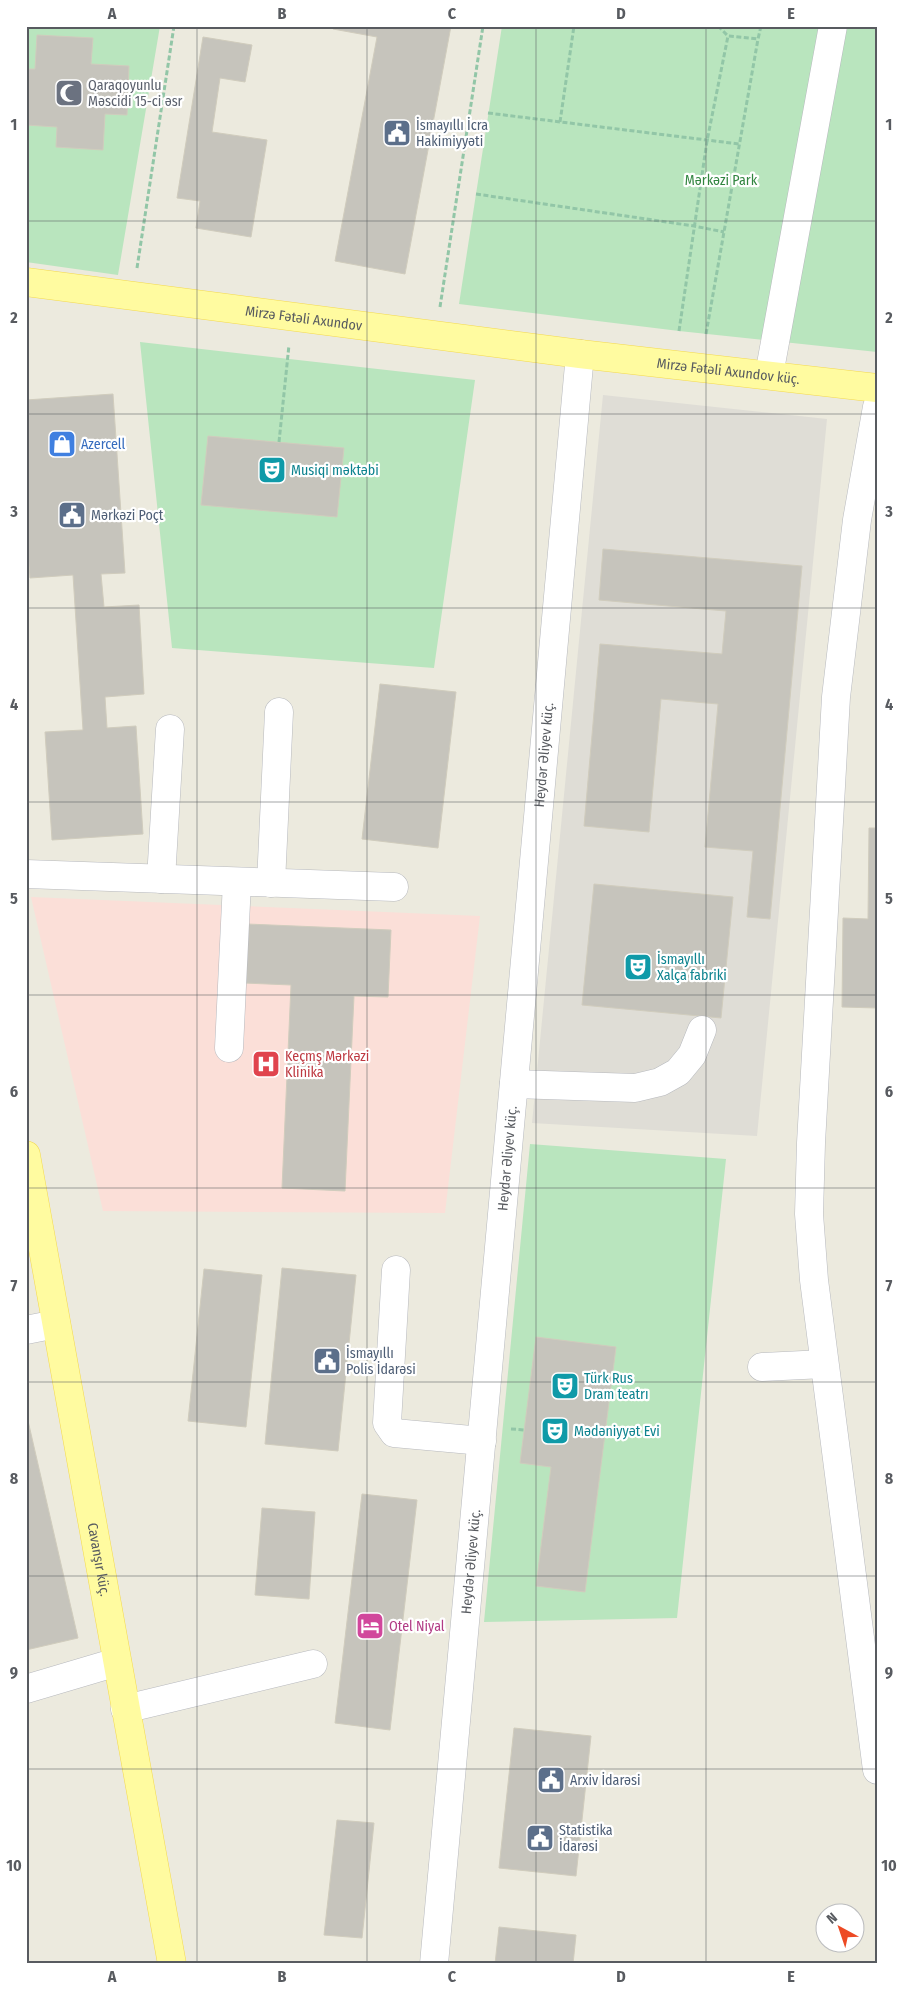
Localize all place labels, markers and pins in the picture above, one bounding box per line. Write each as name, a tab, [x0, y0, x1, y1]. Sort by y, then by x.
place label: Qaraqoyunlu Məscidi 15-ci əsr	[88, 77, 183, 110]
mosque icon: Qaraqoyunlu Məscidi 15-ci əsr	[54, 78, 84, 108]
place label: İsmayıllı İcra Hakimiyyəti	[416, 117, 488, 150]
public building icon: İsmayıllı İcra Hakimiyyəti	[382, 118, 412, 148]
shop icon: Azercell	[47, 429, 77, 459]
place label: Azercell	[81, 436, 126, 453]
theatre icon: Musiqi məktəbi	[257, 455, 287, 485]
place label: Musiqi məktəbi	[291, 462, 379, 479]
public building icon: Mərkəzi Poçt	[57, 500, 87, 530]
place label: Mərkəzi Poçt	[91, 507, 164, 524]
place label: İsmayıllı Xalça fabriki	[657, 951, 727, 984]
theatre icon: İsmayıllı Xalça fabriki	[623, 952, 653, 982]
place label: Keçmş Mərkəzi Klinika	[285, 1048, 369, 1081]
hospital icon: Keçmş Mərkəzi Klinika	[251, 1049, 281, 1079]
place label: İsmayıllı Polis İdarəsi	[346, 1345, 416, 1378]
public building icon: İsmayıllı Polis İdarəsi	[312, 1346, 342, 1376]
place label: Türk Rus Dram teatrı	[584, 1370, 649, 1403]
theatre icon: Türk Rus Dram teatrı	[550, 1371, 580, 1401]
theatre icon: Mədəniyyət Evi	[540, 1416, 570, 1446]
place label: Mədəniyyət Evi	[574, 1423, 660, 1440]
hotel icon: Otel Niyal	[355, 1611, 385, 1641]
place label: Otel Niyal	[389, 1618, 445, 1635]
public building icon: Arxiv İdarəsi	[536, 1765, 566, 1795]
place label: Arxiv İdarəsi	[570, 1772, 640, 1789]
place label: Statistika İdarəsi	[559, 1822, 613, 1855]
public building icon: Statistika İdarəsi	[525, 1823, 555, 1853]

